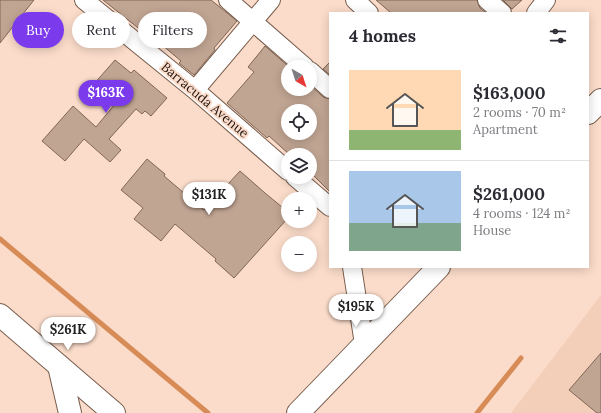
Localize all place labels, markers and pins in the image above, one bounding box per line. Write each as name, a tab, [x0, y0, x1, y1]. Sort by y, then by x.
pin: $163K	[78, 80, 134, 114]
pin: $131K	[181, 182, 237, 216]
pin: $195K	[328, 294, 384, 328]
pin: $261K	[40, 317, 96, 351]

